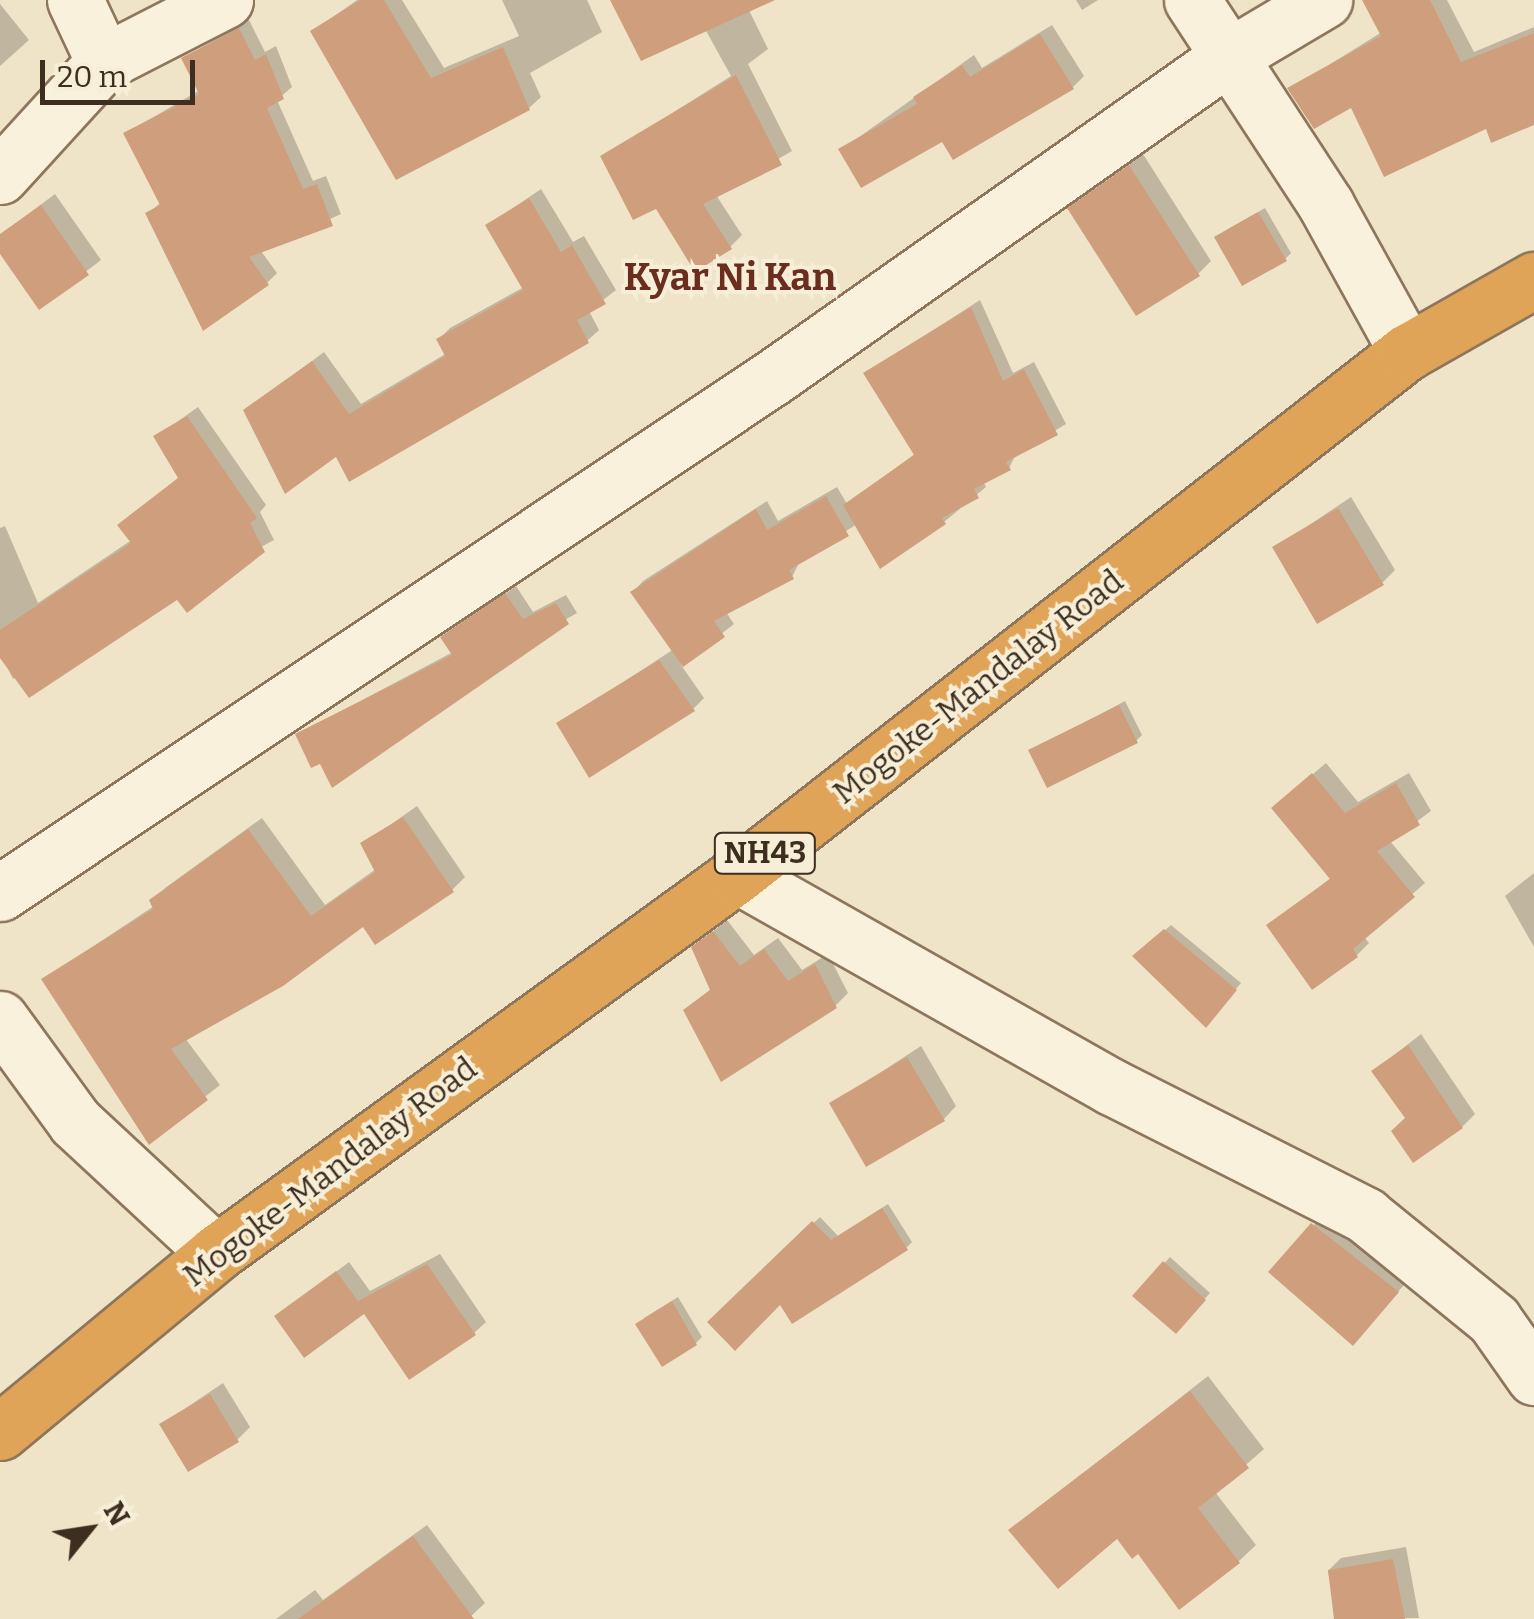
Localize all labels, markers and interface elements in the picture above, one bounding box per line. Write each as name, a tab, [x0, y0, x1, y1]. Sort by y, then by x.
scale bar	[45, 40, 200, 102]
text: 20 m	[57, 59, 127, 95]
district label: Kyar Ni Kan	[624, 255, 836, 301]
street label: Mogoke-Mandalay Road	[825, 562, 1131, 812]
road number: NH43	[712, 828, 818, 878]
street label: Mogoke-Mandalay Road	[176, 1049, 484, 1295]
north arrow	[40, 1479, 140, 1579]
text: N	[97, 1496, 136, 1531]

